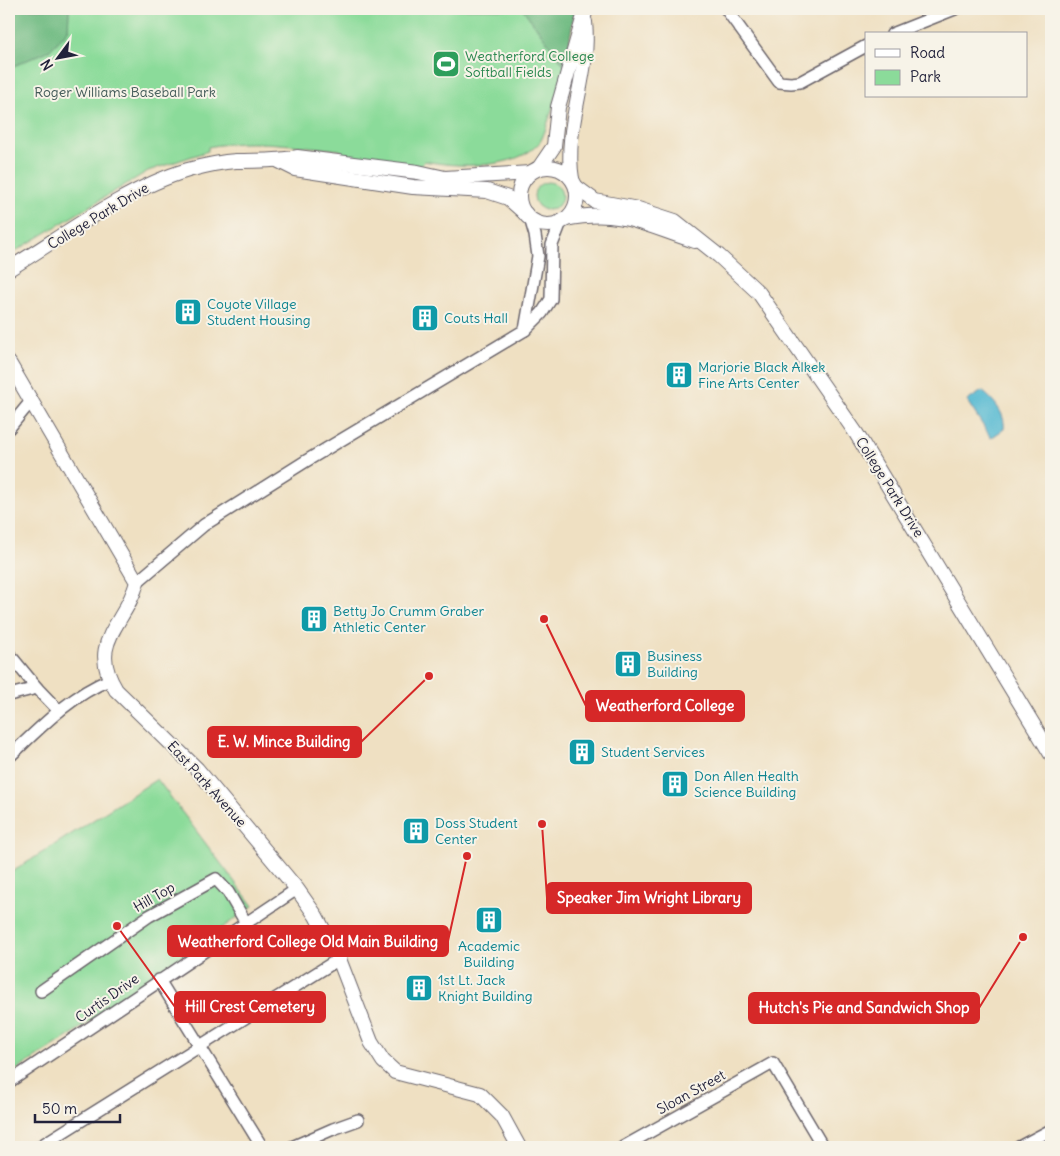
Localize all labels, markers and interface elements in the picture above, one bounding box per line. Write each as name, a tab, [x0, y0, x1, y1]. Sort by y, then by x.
north arrow	[32, 32, 82, 82]
legend	[865, 32, 1028, 98]
text: Road	[910, 43, 945, 62]
place label: Weatherford College Softball Fields	[465, 47, 594, 81]
sports icon: Weatherford College Softball Fields	[431, 49, 461, 79]
text: N	[37, 56, 57, 74]
text: Park	[910, 67, 941, 86]
park label: Roger Williams Baseball Park	[34, 83, 216, 101]
street label: College Park Drive	[44, 179, 152, 253]
place label: Coyote Village Student Housing	[207, 295, 311, 329]
building icon: Coyote Village Student Housing	[173, 297, 203, 327]
building icon: Couts Hall	[410, 303, 440, 333]
place label: Couts Hall	[444, 309, 508, 327]
place label: Marjorie Black Alkek Fine Arts Center	[698, 358, 825, 392]
building icon: Marjorie Black Alkek Fine Arts Center	[664, 360, 694, 390]
street label: College Park Drive	[852, 434, 928, 540]
place label: Betty Jo Crumm Graber Athletic Center	[333, 602, 485, 636]
building icon: Betty Jo Crumm Graber Athletic Center	[299, 604, 329, 634]
place label: Business Building	[647, 647, 702, 681]
building icon: Business Building	[613, 649, 643, 679]
callout: Weatherford College	[586, 691, 744, 721]
text: Weatherford College	[596, 696, 734, 716]
callout: E. W. Mince Building	[208, 727, 361, 757]
text: E. W. Mince Building	[218, 732, 350, 752]
street label: East Park Avenue	[164, 737, 250, 831]
building icon: Student Services	[567, 737, 597, 767]
place label: Student Services	[601, 743, 705, 761]
place label: Don Allen Health Science Building	[694, 767, 799, 801]
building icon: Don Allen Health Science Building	[660, 769, 690, 799]
place label: Doss Student Center	[435, 814, 518, 848]
building icon: Doss Student Center	[401, 816, 431, 846]
street label: Hill Top	[130, 878, 178, 916]
callout: Speaker Jim Wright Library	[547, 883, 751, 913]
text: Speaker Jim Wright Library	[557, 888, 741, 908]
building icon: Academic Building	[474, 905, 504, 935]
callout: Weatherford College Old Main Building	[168, 926, 448, 956]
text: Weatherford College Old Main Building	[178, 932, 438, 952]
place label: Academic Building	[458, 937, 520, 971]
street label: Curtis Drive	[72, 970, 142, 1026]
place label: 1st Lt. Jack Knight Building	[438, 971, 533, 1005]
building icon: 1st Lt. Jack Knight Building	[404, 973, 434, 1003]
callout: Hill Crest Cemetery	[175, 992, 325, 1022]
callout: Hutch's Pie and Sandwich Shop	[749, 993, 979, 1023]
text: Hill Crest Cemetery	[185, 997, 315, 1017]
text: Hutch's Pie and Sandwich Shop	[759, 998, 970, 1018]
street label: Sloan Street	[654, 1066, 729, 1118]
scale bar	[35, 1091, 120, 1123]
text: 50 m	[42, 1099, 77, 1118]

